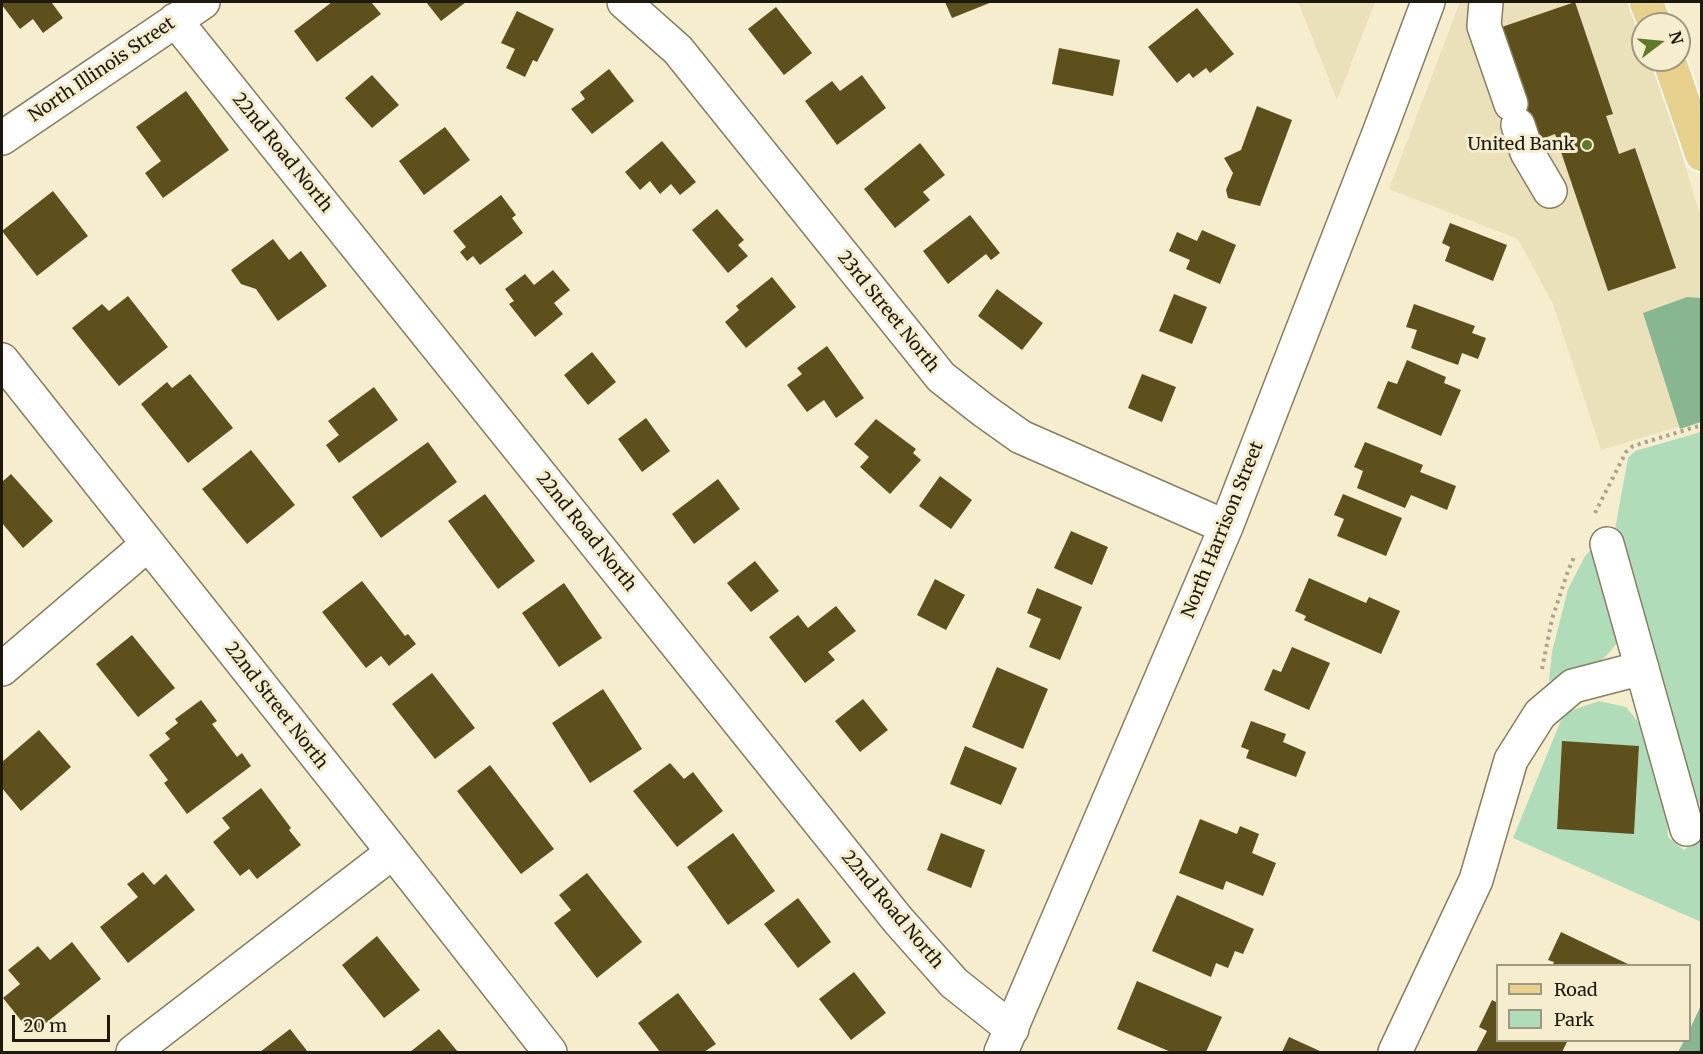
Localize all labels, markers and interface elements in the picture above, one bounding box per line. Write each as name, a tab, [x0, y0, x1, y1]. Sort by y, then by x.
north arrow	[1631, 12, 1691, 72]
street label: North Illinois Street	[25, 13, 179, 127]
text: N	[1665, 29, 1688, 46]
street label: 22nd Road North	[227, 89, 337, 217]
place label: United Bank	[1468, 134, 1575, 156]
marker: United Bank	[1580, 138, 1594, 152]
street label: 23rd Street North	[833, 247, 943, 377]
street label: North Harrison Street	[1178, 439, 1268, 621]
street label: 22nd Road North	[531, 468, 641, 596]
street label: 22nd Street North	[220, 638, 332, 774]
street label: 22nd Road North	[836, 847, 948, 973]
legend	[1496, 964, 1691, 1042]
text: Road	[1554, 978, 1598, 1001]
scale bar	[15, 1003, 112, 1041]
text: Park	[1554, 1008, 1594, 1031]
text: 20 m	[23, 1014, 67, 1037]

